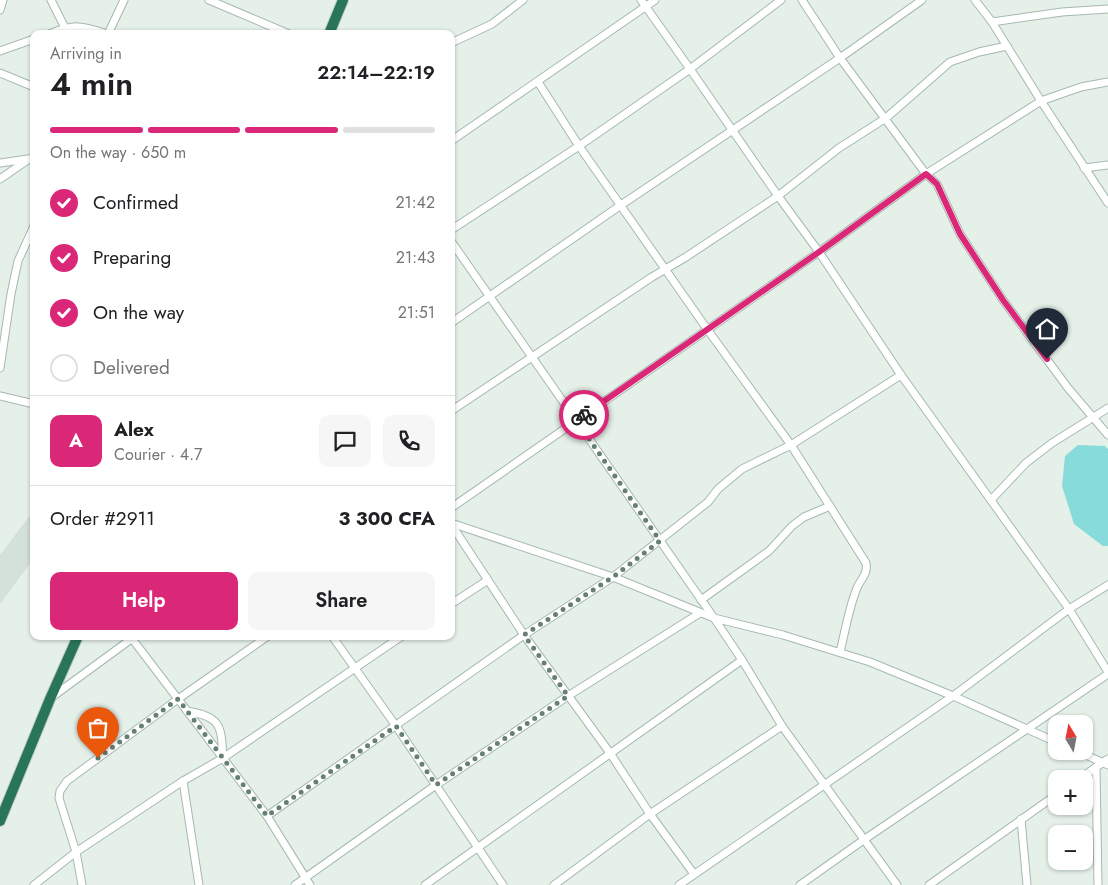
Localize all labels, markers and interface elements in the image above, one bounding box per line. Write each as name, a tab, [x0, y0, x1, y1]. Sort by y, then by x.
text: Arriving in	[50, 42, 122, 65]
text: 22:14–22:19	[317, 59, 435, 86]
text: 4 min	[50, 61, 133, 107]
text: On the way · 650 m	[50, 141, 186, 164]
icon: check	[50, 189, 78, 217]
text: Confirmed	[93, 189, 179, 216]
text: 21:42	[395, 191, 435, 214]
icon: check	[50, 244, 78, 272]
text: Preparing	[93, 244, 171, 271]
text: 21:43	[396, 246, 435, 269]
icon: check	[50, 299, 78, 327]
text: On the way	[93, 299, 184, 326]
text: 21:51	[398, 301, 435, 324]
pin	[1026, 308, 1068, 359]
icon: home	[1033, 315, 1061, 343]
text: Delivered	[93, 354, 170, 381]
courier	[559, 390, 609, 440]
icon: bike	[570, 401, 598, 429]
button: chat	[319, 415, 371, 467]
button: phone	[383, 415, 435, 467]
text: Alex	[114, 416, 154, 443]
text: A	[69, 427, 83, 454]
text: Courier · 4.7	[114, 443, 202, 466]
text: Order #2911	[50, 505, 155, 532]
text: 3 300 CFA	[338, 505, 435, 532]
button: Help	[50, 572, 238, 630]
button: Share	[248, 572, 435, 630]
pin	[77, 707, 119, 758]
icon: bag	[84, 714, 112, 742]
north arrow	[1048, 715, 1092, 760]
map controls	[1048, 715, 1093, 870]
button: +	[1048, 770, 1093, 815]
button: −	[1048, 825, 1093, 870]

